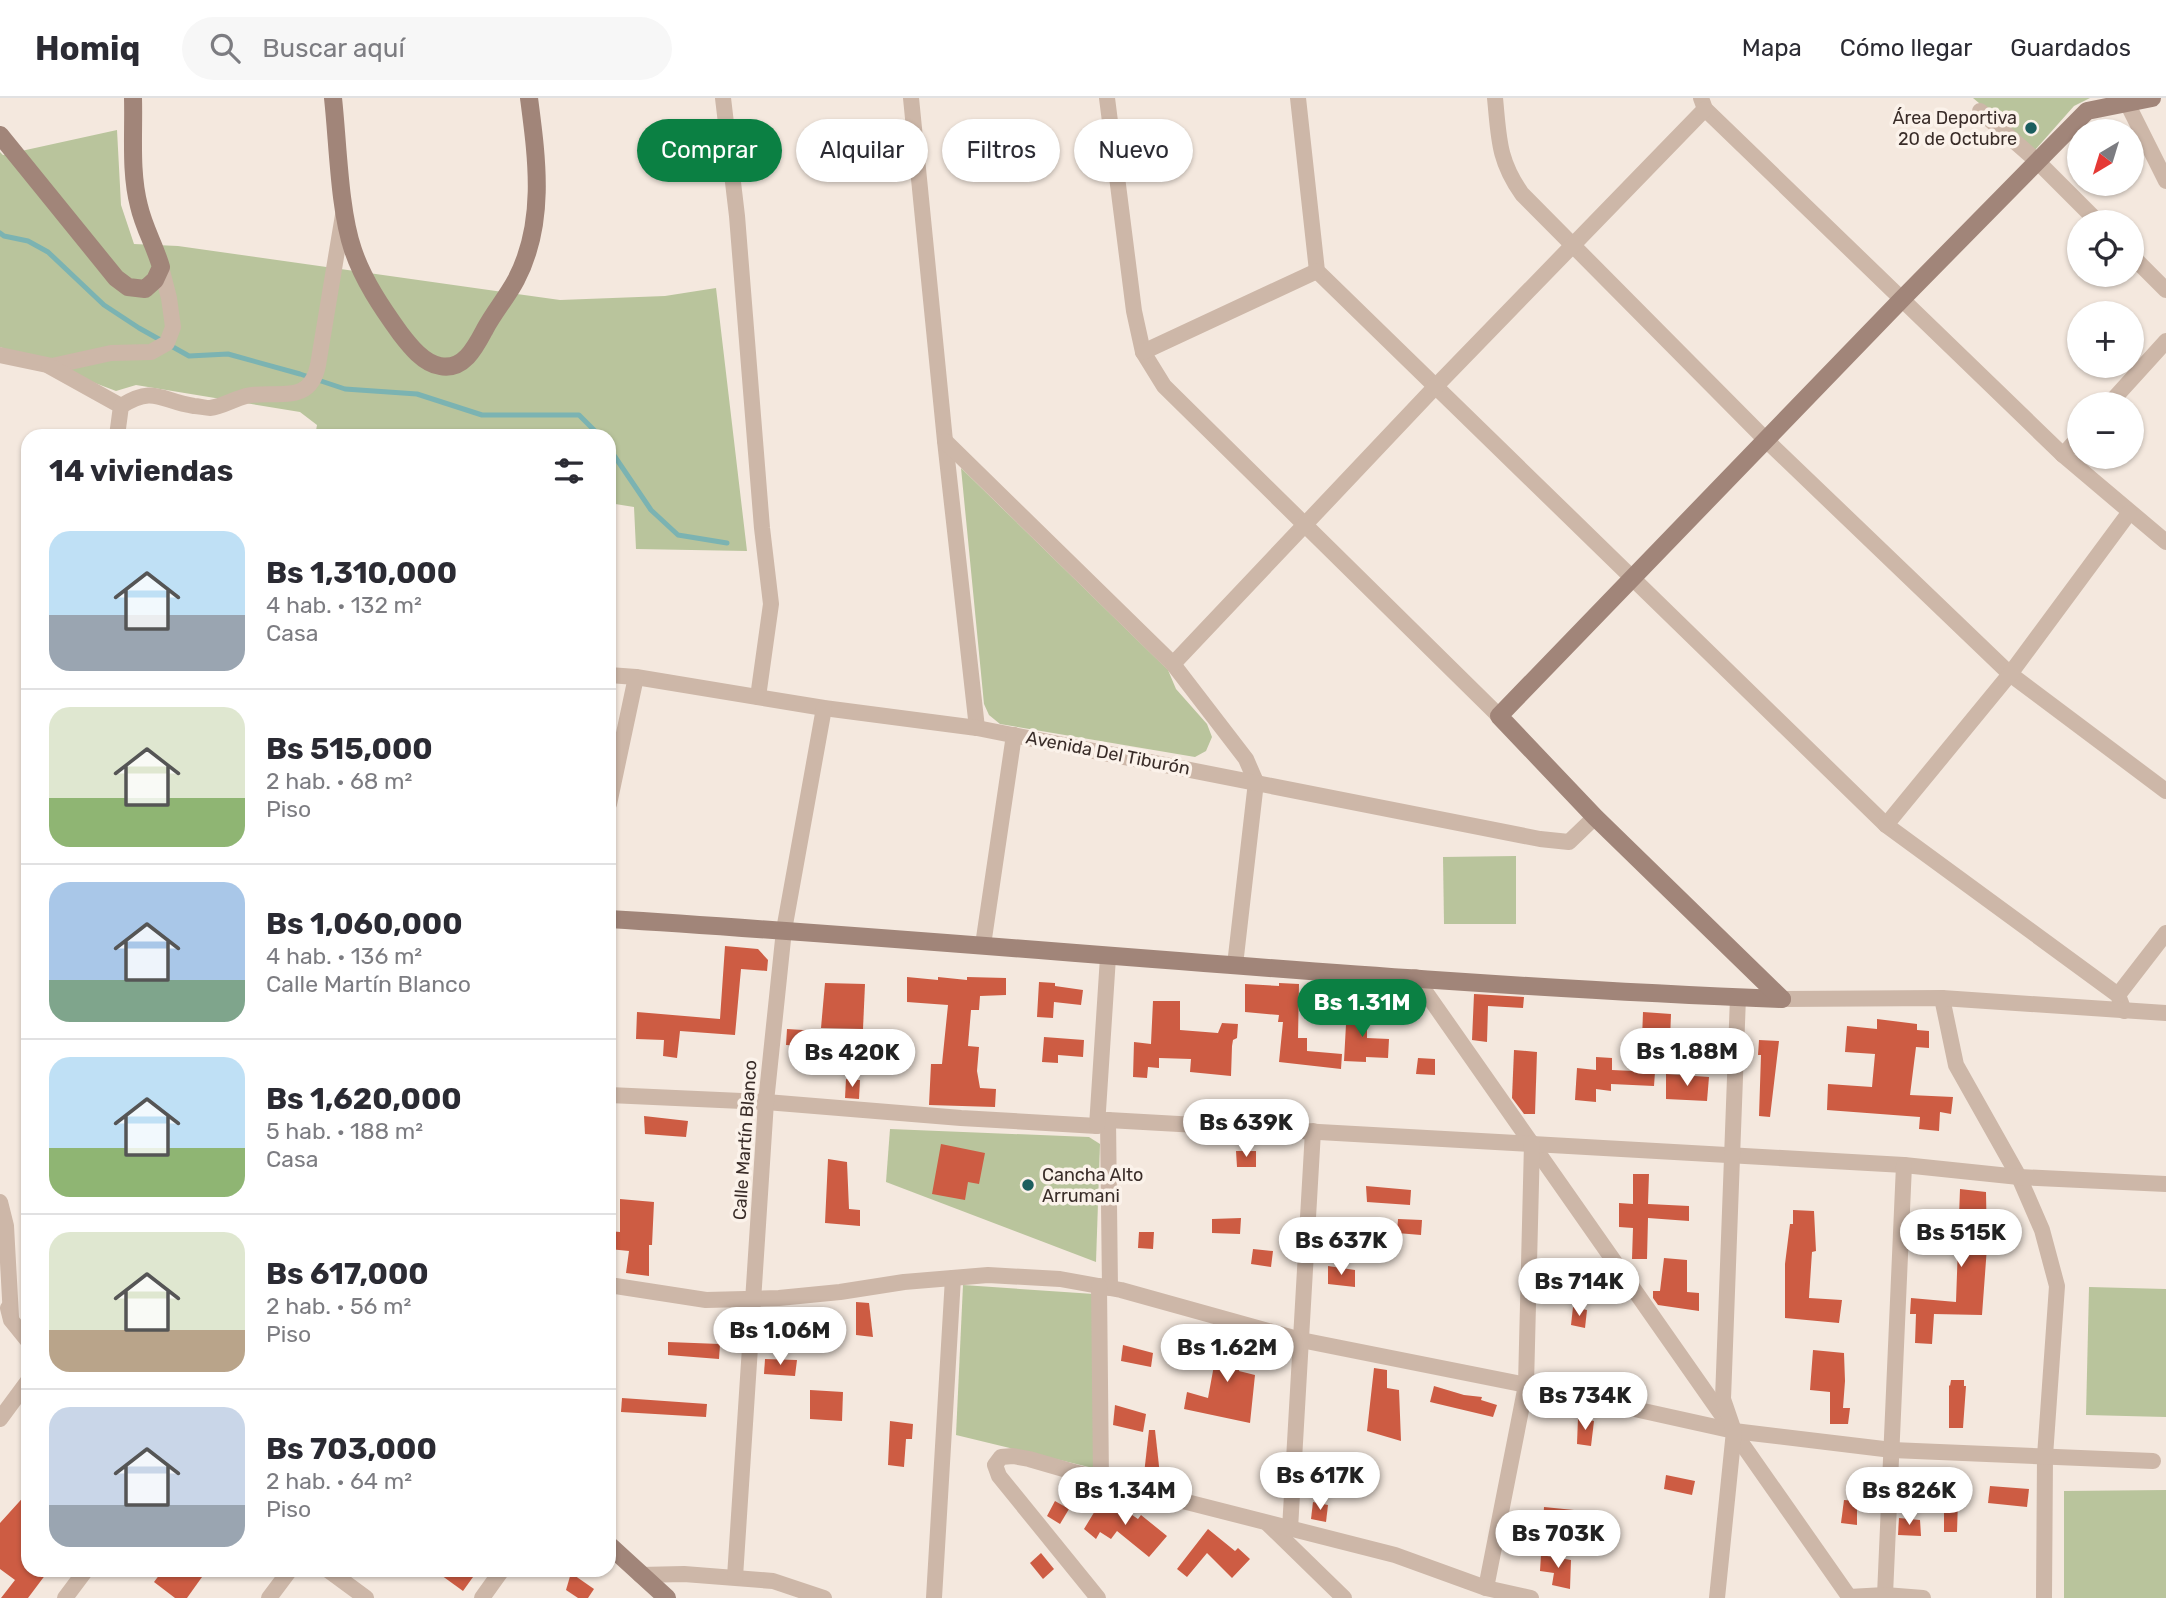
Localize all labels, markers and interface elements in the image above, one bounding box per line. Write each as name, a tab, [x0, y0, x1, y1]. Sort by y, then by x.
search box	[182, 17, 672, 80]
text: Homiq	[35, 29, 140, 68]
icon: search	[206, 29, 244, 67]
text: Buscar aquí	[262, 33, 405, 64]
text: Mapa	[1742, 34, 1802, 62]
text: Cómo llegar	[1840, 34, 1972, 62]
text: Guardados	[2010, 34, 2131, 62]
place label: Área Deportiva 20 de Octubre	[1893, 107, 2017, 150]
chip: Comprar	[637, 119, 782, 182]
chip: Alquilar	[796, 119, 928, 182]
chip: Filtros	[942, 119, 1060, 182]
chip: Nuevo	[1074, 119, 1193, 182]
north arrow	[2067, 119, 2144, 196]
map controls	[2067, 119, 2144, 469]
marker: Área Deportiva 20 de Octubre	[2023, 120, 2039, 136]
button: locate	[2067, 210, 2144, 287]
button: +	[2067, 301, 2144, 378]
button: −	[2067, 392, 2144, 469]
icon: filters	[550, 452, 588, 490]
text: 14 viviendas	[49, 453, 233, 489]
text: Bs 1,310,000	[266, 555, 457, 591]
icon: home	[105, 559, 189, 643]
text: 4 hab. · 132 m²	[266, 591, 422, 619]
text: Casa	[266, 619, 318, 647]
street label: Avenida Del Tiburón	[1024, 726, 1192, 780]
text: Bs 515,000	[266, 731, 433, 767]
icon: home	[105, 735, 189, 819]
text: 2 hab. · 68 m²	[266, 767, 412, 795]
text: Piso	[266, 795, 311, 823]
text: Bs 1,060,000	[266, 906, 463, 942]
icon: home	[105, 910, 189, 994]
text: 4 hab. · 136 m²	[266, 942, 422, 970]
text: Calle Martín Blanco	[266, 970, 471, 998]
pin: Bs 1.31M	[1290, 979, 1434, 1039]
text: Bs 1.31M	[1313, 988, 1411, 1016]
pin: Bs 1.88M	[1615, 1028, 1759, 1088]
pin: Bs 420K	[787, 1030, 917, 1089]
text: Bs 1.88M	[1636, 1037, 1738, 1065]
text: Bs 420K	[804, 1038, 900, 1066]
street label: Calle Martín Blanco	[728, 1059, 762, 1221]
text: Bs 1,620,000	[266, 1081, 462, 1117]
icon: home	[105, 1085, 189, 1169]
pin: Bs 639K	[1181, 1100, 1311, 1159]
text: Bs 639K	[1199, 1108, 1293, 1136]
text: 5 hab. · 188 m²	[266, 1117, 423, 1145]
text: Casa	[266, 1145, 318, 1173]
place label: Cancha Alto Arrumani	[1042, 1164, 1143, 1207]
marker: Cancha Alto Arrumani	[1020, 1177, 1036, 1193]
pin: Bs 515K	[1896, 1210, 2026, 1269]
pin: Bs 637K	[1276, 1218, 1406, 1277]
text: Bs 515K	[1916, 1218, 2006, 1246]
text: Bs 637K	[1295, 1226, 1387, 1254]
text: Bs 617,000	[266, 1256, 429, 1292]
pin: Bs 714K	[1514, 1258, 1644, 1318]
icon: home	[105, 1260, 189, 1344]
text: Bs 714K	[1534, 1267, 1624, 1295]
text: 2 hab. · 56 m²	[266, 1292, 411, 1320]
pin: Bs 1.06M	[708, 1308, 852, 1367]
text: Bs 1.06M	[729, 1316, 831, 1344]
text: Piso	[266, 1320, 311, 1348]
pin: Bs 1.62M	[1155, 1324, 1299, 1384]
text: Bs 1.62M	[1177, 1333, 1277, 1361]
pin: Bs 734K	[1520, 1372, 1650, 1432]
text: Bs 734K	[1538, 1381, 1632, 1409]
text: Bs 703,000	[266, 1431, 437, 1467]
icon: home	[105, 1435, 189, 1519]
pin: Bs 617K	[1255, 1452, 1385, 1512]
text: Bs 617K	[1276, 1461, 1364, 1489]
text: 2 hab. · 64 m²	[266, 1467, 412, 1495]
pin: Bs 1.34M	[1053, 1468, 1197, 1527]
pin: Bs 826K	[1844, 1468, 1974, 1527]
text: Bs 1.34M	[1074, 1476, 1176, 1504]
text: Bs 826K	[1862, 1476, 1956, 1504]
text: Piso	[266, 1495, 311, 1523]
pin: Bs 703K	[1493, 1510, 1623, 1570]
text: Bs 703K	[1511, 1519, 1605, 1547]

